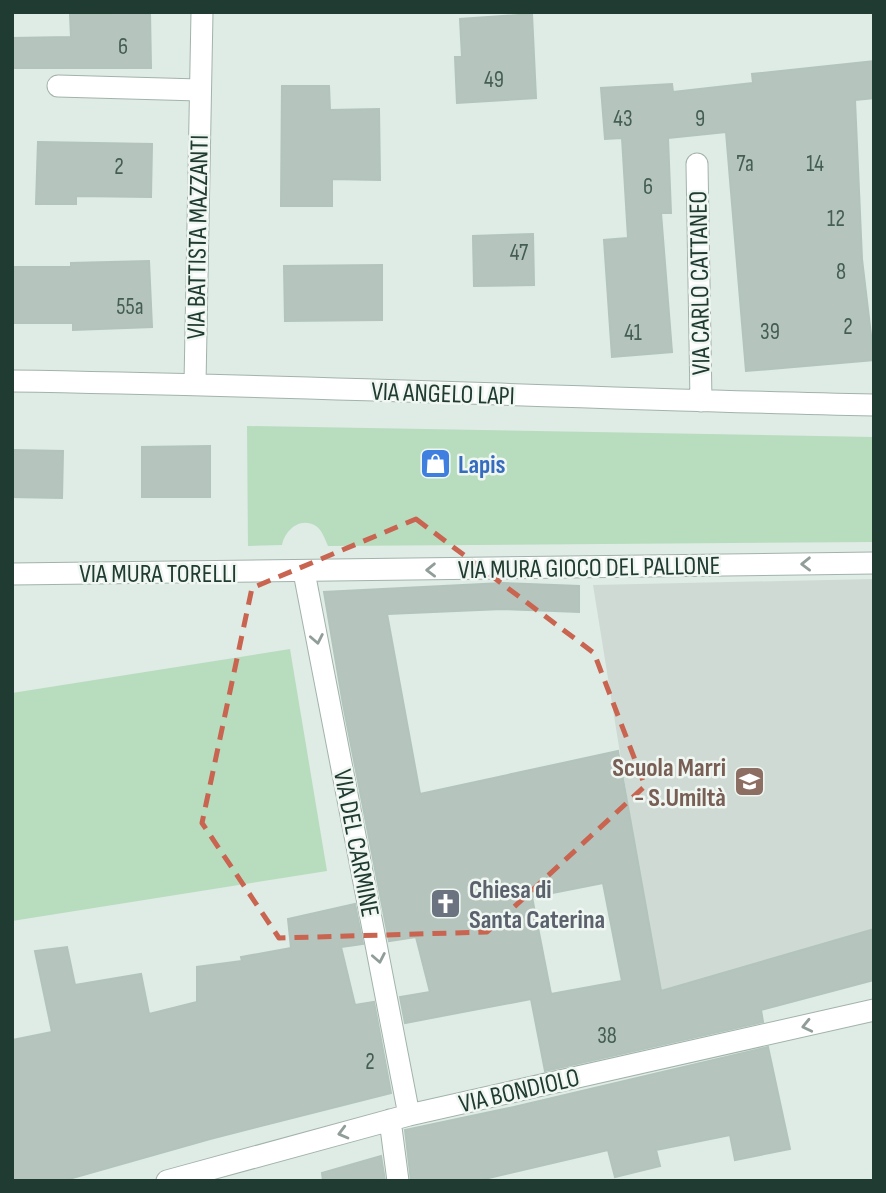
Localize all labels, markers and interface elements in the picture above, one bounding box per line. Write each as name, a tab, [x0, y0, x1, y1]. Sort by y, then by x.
house number: 6	[118, 33, 128, 61]
house number: 49	[484, 66, 504, 94]
house number: 43	[613, 105, 633, 133]
house number: 9	[695, 105, 705, 133]
street label: VIA BATTISTA MAZZANTI	[181, 134, 216, 340]
house number: 7a	[736, 150, 754, 178]
house number: 14	[806, 150, 824, 178]
house number: 2	[114, 153, 124, 181]
house number: 6	[643, 173, 653, 201]
street label: VIA CARLO CATTANEO	[683, 190, 718, 376]
house number: 12	[827, 205, 845, 233]
house number: 47	[510, 239, 528, 267]
house number: 8	[836, 258, 846, 286]
house number: 55a	[116, 293, 144, 321]
house number: 2	[843, 313, 853, 341]
house number: 39	[760, 318, 780, 346]
house number: 41	[624, 319, 642, 347]
street label: VIA ANGELO LAPI	[371, 377, 515, 412]
shop icon: Lapis	[418, 447, 452, 481]
place label: Lapis	[458, 450, 506, 481]
street label: VIA MURA GIOCO DEL PALLONE	[458, 551, 721, 586]
one-way arrow	[800, 556, 810, 572]
street label: VIA MURA TORELLI	[79, 559, 237, 590]
one-way arrow	[425, 562, 436, 577]
one-way arrow	[309, 633, 324, 645]
place label: Scuola Marri - S.Umiltà	[612, 753, 726, 814]
school or university icon: Scuola Marri - S.Umiltà	[732, 765, 766, 799]
street label: VIA DEL CARMINE	[326, 767, 385, 920]
place label: Chiesa di Santa Caterina	[469, 875, 605, 936]
church icon: Chiesa di Santa Caterina	[429, 887, 463, 921]
one-way arrow	[371, 952, 386, 964]
one-way arrow	[801, 1018, 813, 1032]
house number: 38	[597, 1022, 617, 1050]
house number: 2	[365, 1048, 375, 1076]
street label: VIA BONDIOLO	[456, 1063, 583, 1120]
one-way arrow	[337, 1125, 349, 1139]

